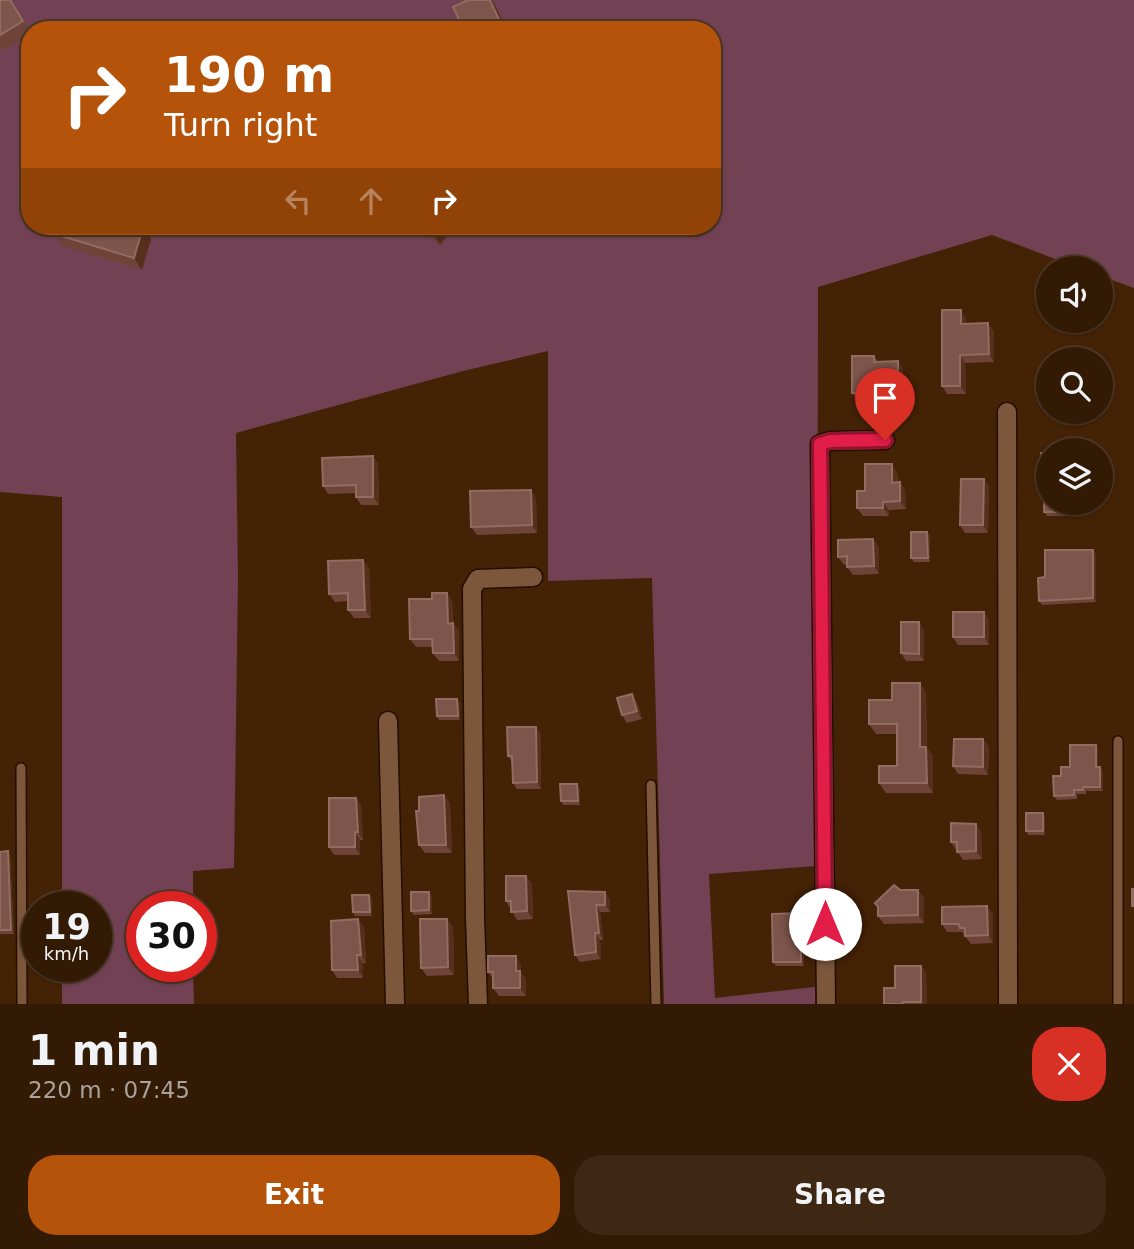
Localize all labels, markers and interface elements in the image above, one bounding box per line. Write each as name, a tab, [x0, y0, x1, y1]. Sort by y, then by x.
text: 190 m	[164, 47, 334, 104]
icon: right	[49, 49, 140, 140]
text: Turn right	[164, 106, 317, 144]
icon: left	[279, 182, 317, 220]
icon: ahead	[352, 182, 390, 220]
icon: right	[425, 182, 463, 220]
map controls	[1036, 256, 1113, 515]
button: sound	[1036, 256, 1113, 333]
button: search	[1036, 347, 1113, 424]
pin	[855, 368, 915, 440]
icon: arrive	[866, 379, 904, 417]
button: layers	[1036, 438, 1113, 515]
position arrow	[788, 887, 862, 961]
speed limit sign: 30	[126, 891, 217, 982]
text: 19	[42, 907, 91, 947]
text: km/h	[44, 943, 89, 964]
text: 1 min	[28, 1026, 160, 1075]
button: close	[1032, 1027, 1106, 1101]
text: 220 m · 07:45	[28, 1077, 190, 1103]
button: Exit	[28, 1155, 560, 1235]
button: Share	[574, 1155, 1106, 1235]

